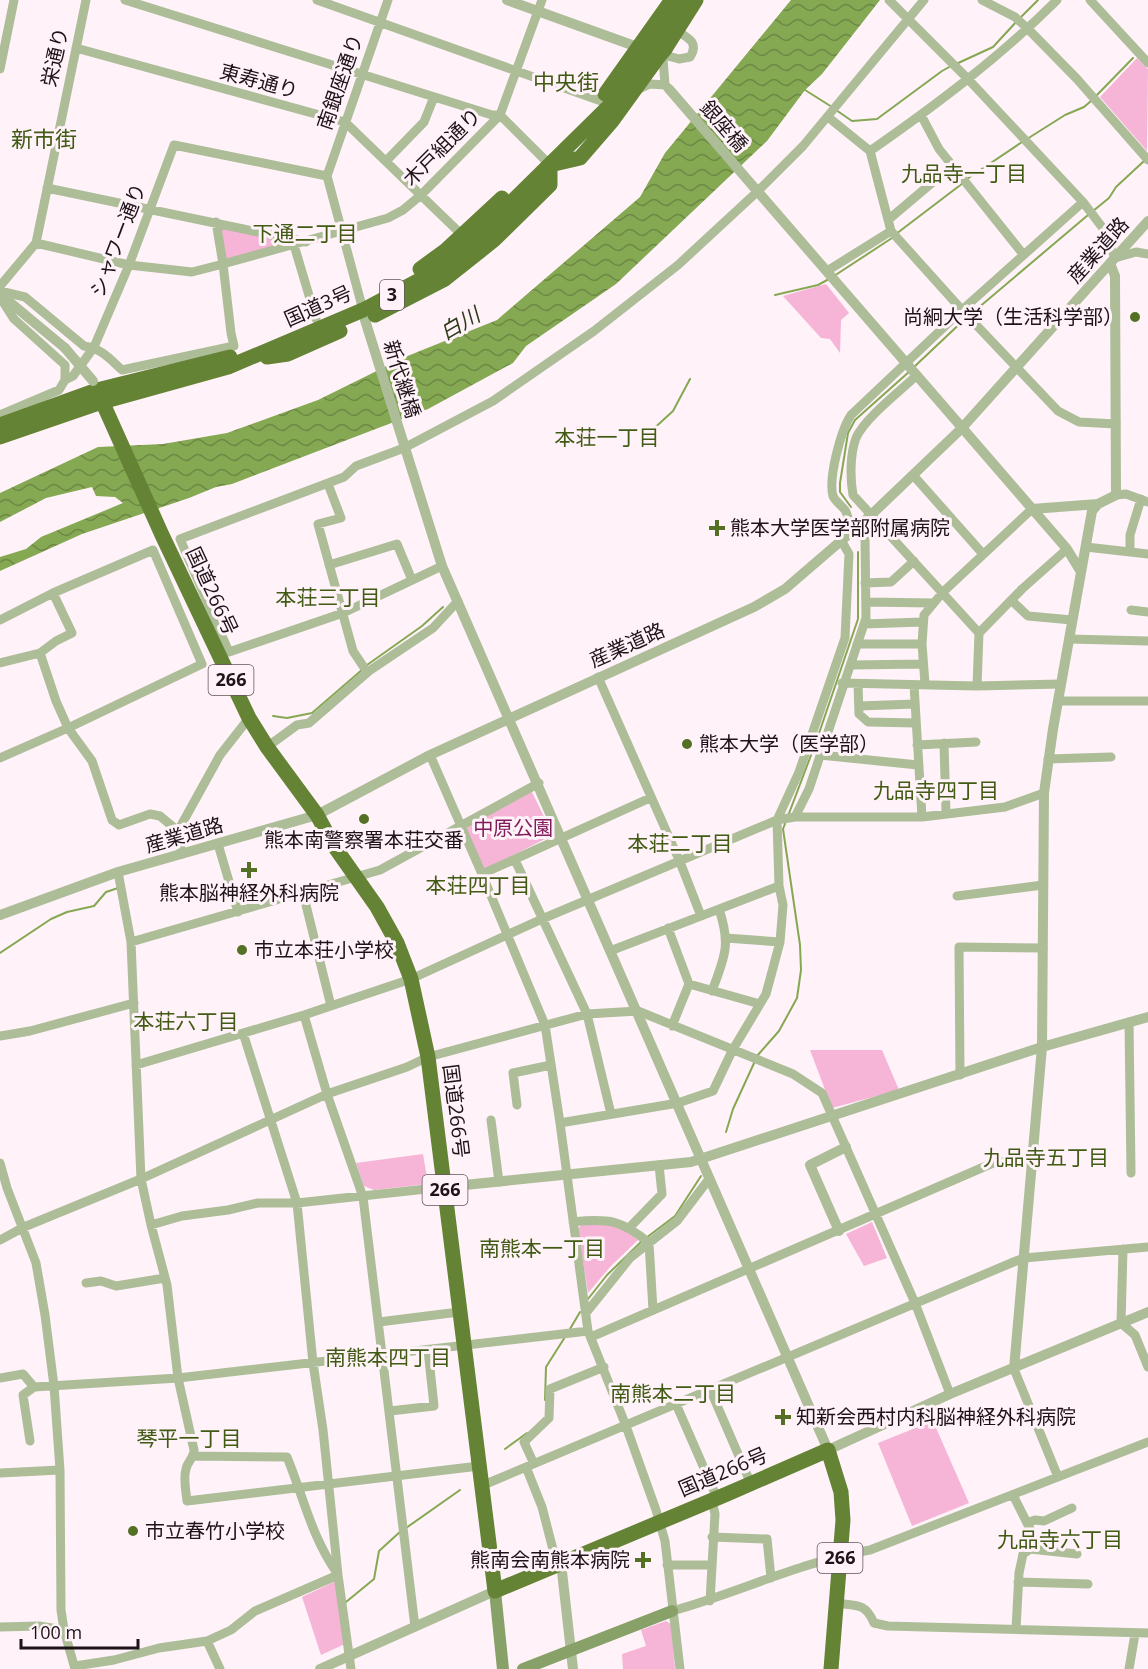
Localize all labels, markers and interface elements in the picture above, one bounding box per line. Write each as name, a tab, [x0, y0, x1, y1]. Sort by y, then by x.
street label: 栄通り	[35, 25, 74, 89]
street label: 南銀座通り	[310, 30, 369, 134]
street label: 東寿通り	[217, 57, 301, 104]
district label: 中央街	[533, 66, 599, 96]
street label: 銀座橋	[695, 94, 754, 157]
street label: 木戸組通り	[397, 102, 487, 192]
district label: 新市街	[11, 123, 77, 153]
district label: 九品寺一丁目	[901, 159, 1027, 187]
street label: シャワー通り	[83, 179, 152, 301]
street label: 産業道路	[1061, 211, 1134, 288]
district label: 下通二丁目	[253, 219, 358, 247]
street label: 国道3号	[280, 279, 356, 332]
road number: 3	[380, 280, 404, 310]
water label: 白川	[434, 300, 486, 346]
place label: 尚絅大学（生活科学部）	[903, 303, 1123, 330]
marker: 尚絅大学（生活科学部）	[1128, 310, 1142, 324]
street label: 新代継橋	[378, 337, 427, 421]
district label: 本荘一丁目	[555, 423, 660, 451]
place label: 熊本大学医学部附属病院	[730, 514, 950, 541]
marker: 熊本大学医学部附属病院	[708, 519, 726, 537]
street label: 国道266号	[180, 542, 245, 639]
district label: 本荘三丁目	[276, 583, 381, 611]
street label: 産業道路	[585, 616, 669, 673]
road number: 266	[208, 665, 254, 695]
place label: 熊本大学（医学部）	[699, 730, 879, 757]
marker: 熊本大学（医学部）	[680, 737, 694, 751]
district label: 九品寺四丁目	[873, 776, 999, 804]
street label: 産業道路	[142, 811, 226, 859]
marker: 熊本南警察署本荘交番	[357, 812, 371, 826]
park label: 中原公園	[473, 814, 553, 841]
place label: 熊本南警察署本荘交番	[264, 826, 464, 853]
district label: 本荘二丁目	[628, 829, 733, 857]
marker: 熊本脳神経外科病院	[240, 861, 258, 879]
district label: 本荘四丁目	[426, 871, 531, 899]
place label: 熊本脳神経外科病院	[159, 879, 339, 906]
place label: 市立本荘小学校	[254, 936, 394, 963]
marker: 市立本荘小学校	[235, 943, 249, 957]
district label: 本荘六丁目	[134, 1007, 239, 1035]
street label: 国道266号	[437, 1062, 476, 1159]
district label: 九品寺五丁目	[983, 1143, 1109, 1171]
road number: 266	[422, 1175, 468, 1205]
district label: 南熊本一丁目	[479, 1234, 605, 1262]
district label: 南熊本四丁目	[325, 1343, 451, 1371]
district label: 南熊本二丁目	[610, 1379, 736, 1407]
place label: 知新会西村内科脳神経外科病院	[796, 1403, 1076, 1430]
marker: 知新会西村内科脳神経外科病院	[774, 1408, 792, 1426]
district label: 琴平一丁目	[137, 1424, 242, 1452]
street label: 国道266号	[674, 1441, 771, 1502]
place label: 市立春竹小学校	[145, 1517, 285, 1544]
marker: 市立春竹小学校	[126, 1524, 140, 1538]
district label: 九品寺六丁目	[997, 1525, 1123, 1553]
road number: 266	[818, 1543, 862, 1573]
place label: 熊南会南熊本病院	[470, 1546, 630, 1573]
marker: 熊南会南熊本病院	[634, 1551, 652, 1569]
scale bar	[21, 1612, 138, 1650]
text: 100 m	[30, 1620, 82, 1644]

